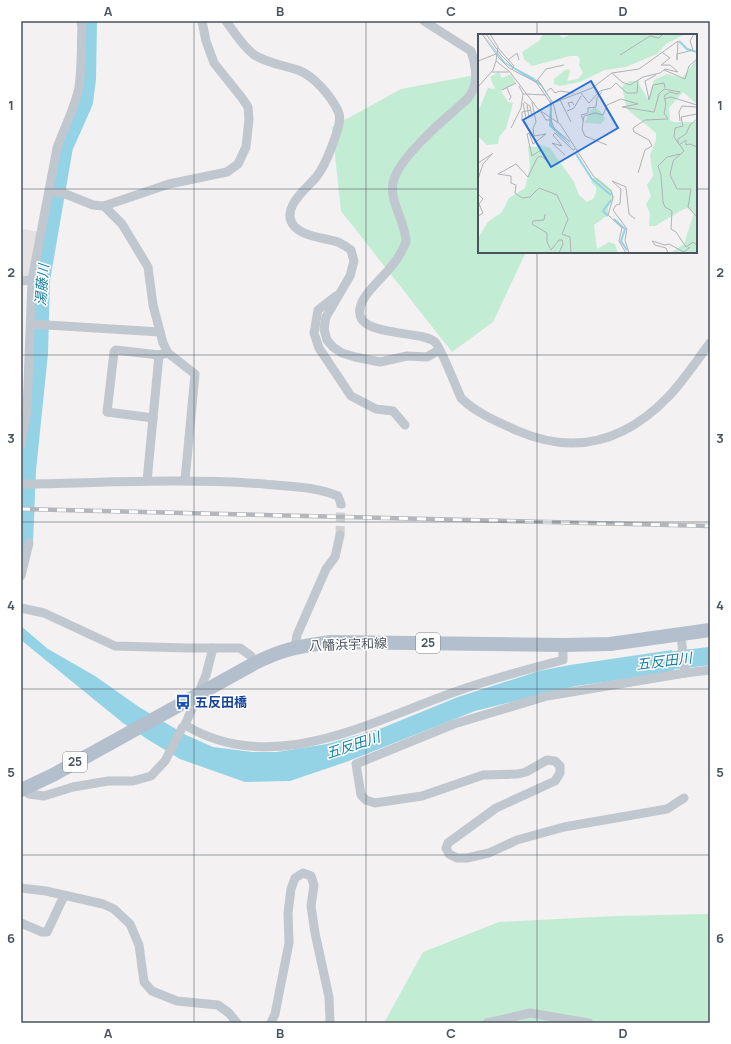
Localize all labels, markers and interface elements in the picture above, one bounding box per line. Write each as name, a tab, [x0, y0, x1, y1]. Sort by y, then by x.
text: A	[104, 2, 113, 20]
text: B	[276, 2, 284, 20]
text: C	[446, 2, 456, 20]
text: D	[618, 2, 628, 20]
inset map	[478, 34, 697, 253]
text: 1	[8, 96, 14, 114]
text: 1	[717, 96, 723, 114]
water label: 湯藤川	[30, 261, 53, 307]
text: 2	[7, 263, 15, 281]
text: 2	[716, 263, 724, 281]
text: 3	[7, 429, 15, 447]
text: 3	[716, 429, 724, 447]
text: 4	[7, 596, 15, 614]
text: 4	[716, 596, 724, 614]
road number: 25	[416, 633, 440, 653]
street label: 八幡浜宇和線	[309, 634, 387, 654]
water label: 五反田川	[635, 647, 695, 673]
bus stop icon: 五反田橋	[174, 693, 192, 711]
place label: 五反田橋	[195, 693, 247, 711]
water label: 五反田川	[323, 726, 384, 762]
road number: 25	[63, 752, 87, 772]
text: 5	[7, 763, 15, 781]
text: 5	[716, 763, 724, 781]
text: 6	[7, 929, 15, 947]
text: 6	[716, 929, 724, 947]
text: A	[104, 1024, 113, 1042]
text: B	[276, 1024, 284, 1042]
text: C	[446, 1024, 456, 1042]
text: D	[618, 1024, 628, 1042]

